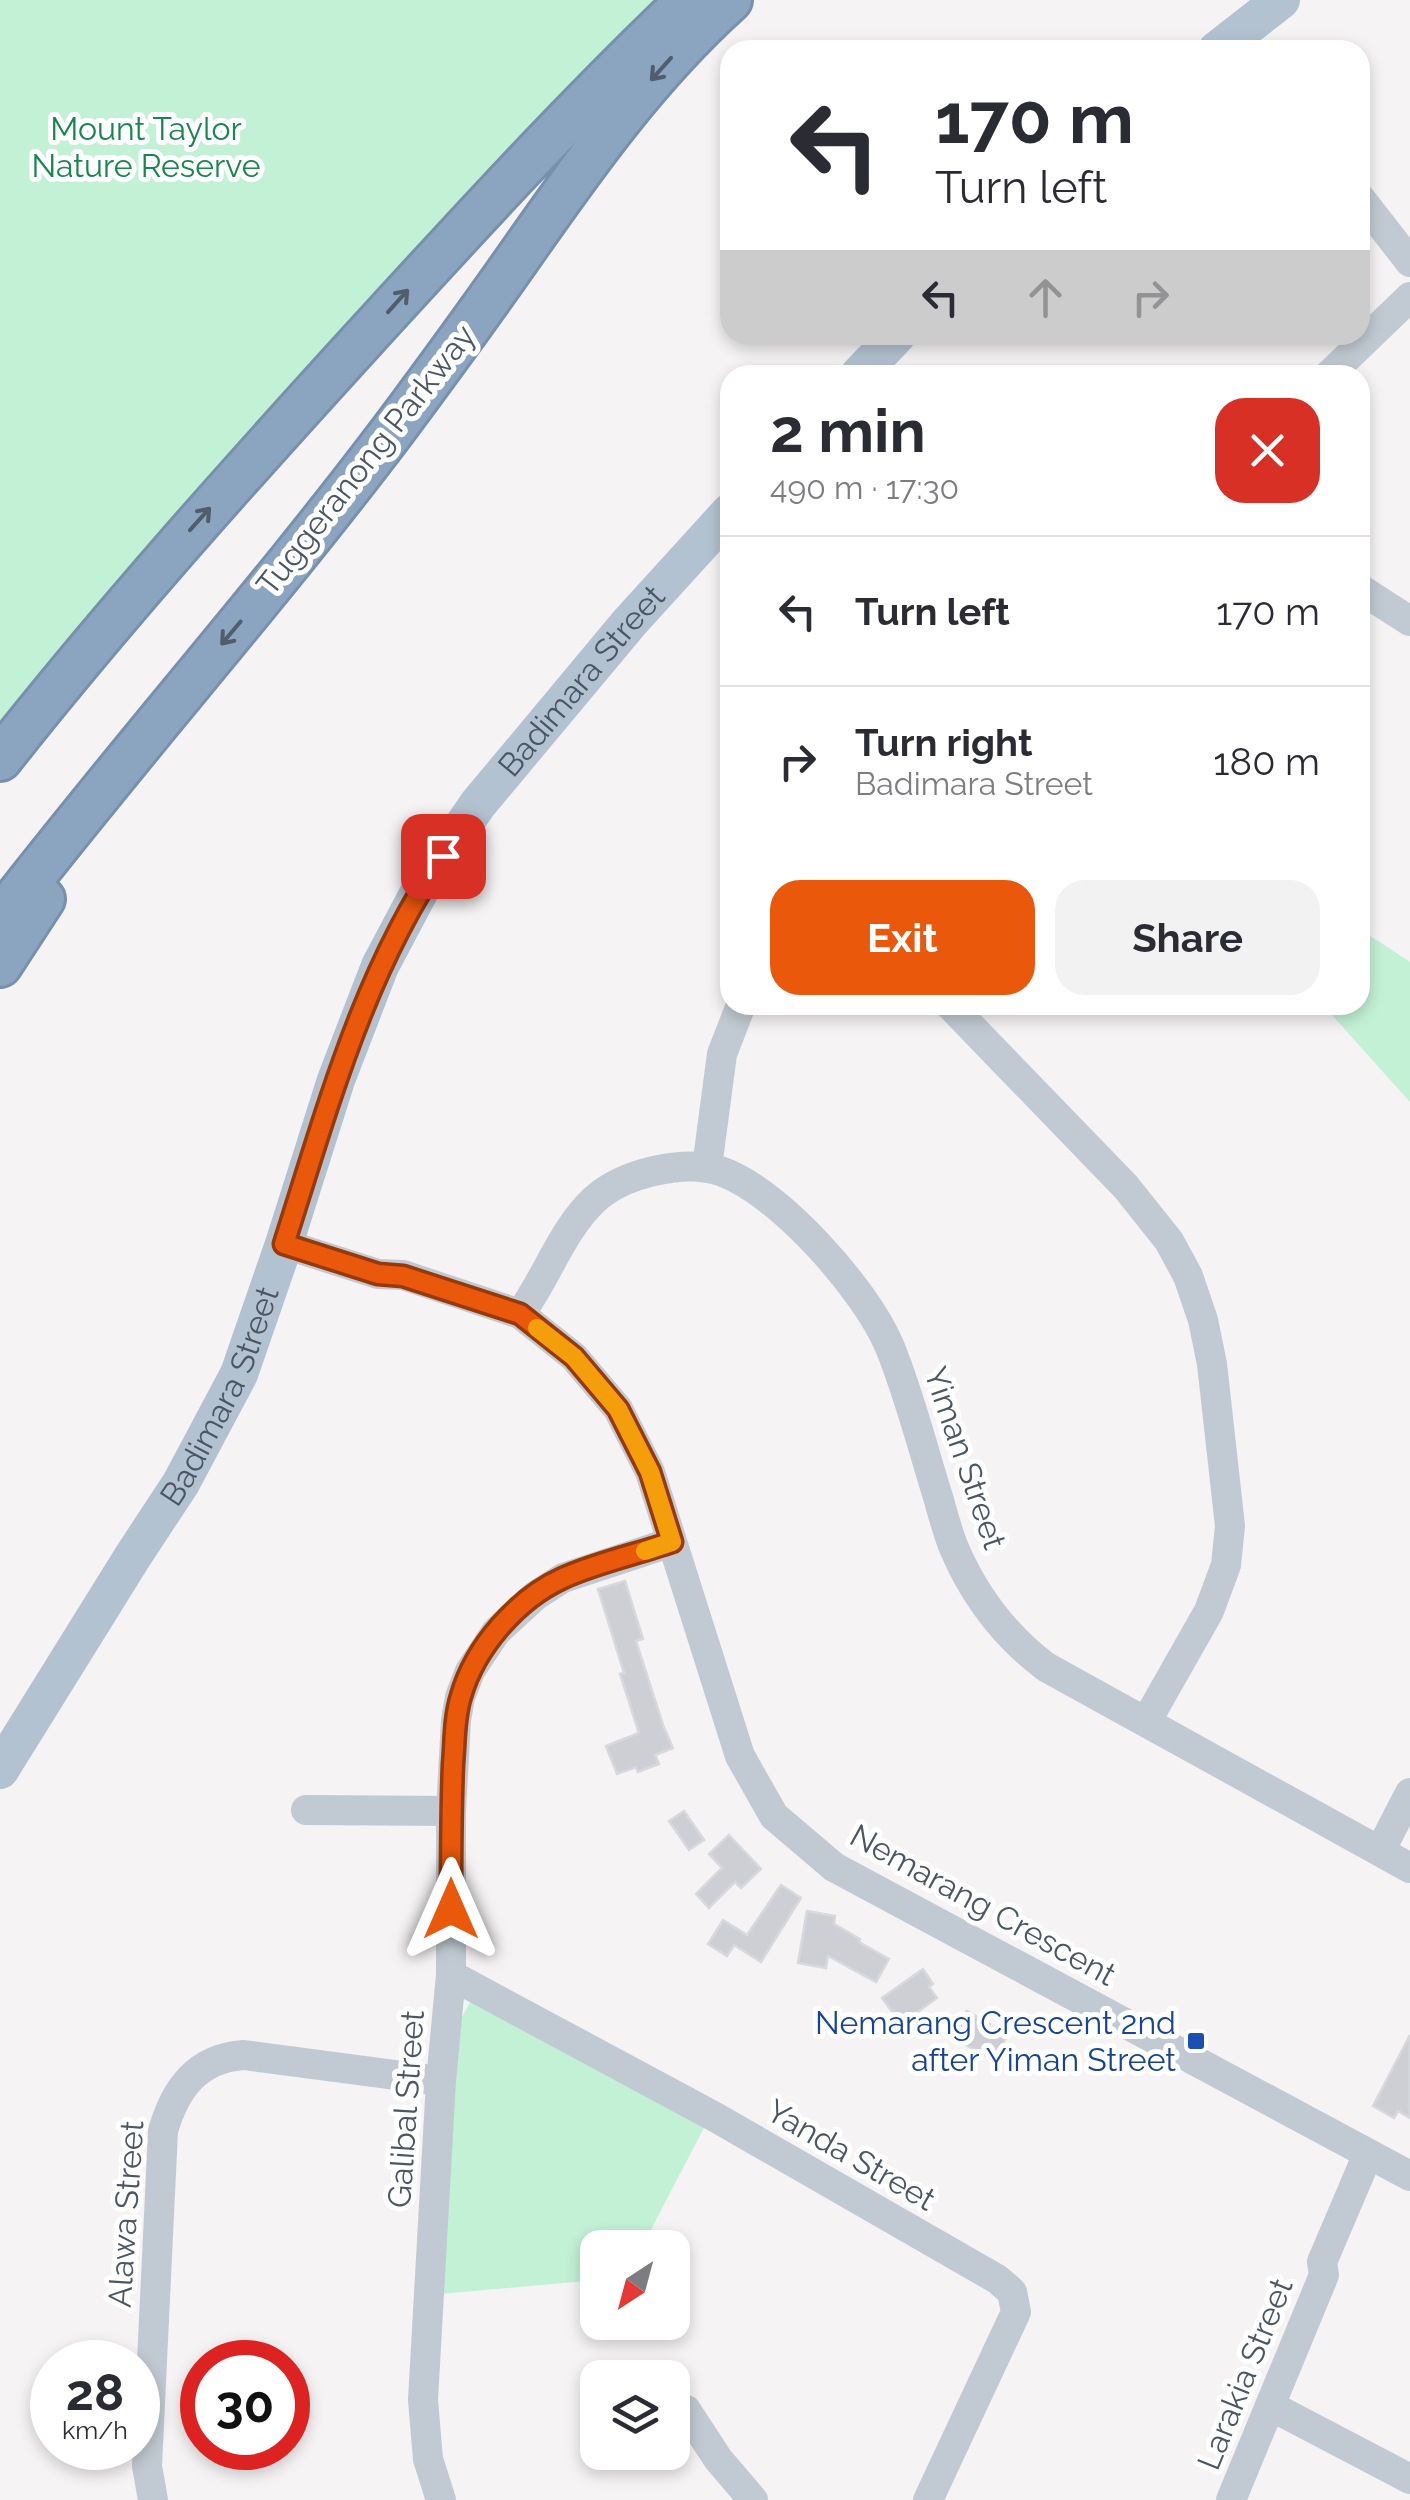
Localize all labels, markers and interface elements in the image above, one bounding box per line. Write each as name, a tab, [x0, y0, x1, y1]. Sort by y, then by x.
one-way arrow	[650, 56, 673, 81]
text: 170 m	[935, 77, 1134, 159]
icon: left	[770, 80, 900, 210]
park label: Mount Taylor Nature Reserve	[31, 110, 261, 184]
text: Turn left	[935, 161, 1107, 214]
icon: left	[913, 270, 968, 325]
icon: ahead	[1018, 270, 1073, 325]
icon: right	[1123, 270, 1178, 325]
one-way arrow	[387, 289, 410, 314]
street label: Tuggeranong Parkway	[249, 317, 482, 602]
text: 2 min	[770, 396, 926, 466]
button: close	[1215, 398, 1320, 503]
text: 490 m · 17:30	[770, 469, 959, 506]
one-way arrow	[189, 507, 212, 532]
street label: Badimara Street	[490, 577, 672, 784]
icon: left	[770, 584, 825, 639]
text: Turn left	[855, 589, 1010, 634]
text: 170 m	[1216, 589, 1320, 634]
one-way arrow	[220, 620, 242, 646]
text: Turn right	[855, 720, 1032, 765]
icon: right	[770, 734, 825, 789]
text: 180 m	[1213, 739, 1320, 784]
text: Badimara Street	[855, 765, 1093, 802]
pin	[401, 814, 486, 899]
icon: arrive	[416, 829, 471, 884]
button: Exit	[770, 880, 1035, 995]
button: Share	[1055, 880, 1320, 995]
street label: Badimara Street	[152, 1281, 286, 1512]
street label: Yiman Street	[917, 1362, 1014, 1554]
street label: Nemarang Crescent	[844, 1816, 1123, 1993]
position arrow	[399, 1857, 503, 1961]
place label: Nemarang Crescent 2nd after Yiman Street	[815, 2004, 1176, 2078]
street label: Galibal Street	[380, 2009, 431, 2209]
marker: Nemarang Crescent 2nd after Yiman Street	[1185, 2030, 1207, 2052]
street label: Yanda Street	[760, 2091, 942, 2218]
street label: Alawa Street	[101, 2119, 151, 2309]
north arrow	[580, 2230, 690, 2340]
map controls	[580, 2230, 690, 2470]
street label: Larakia Street	[1189, 2273, 1300, 2475]
speed limit sign: 30	[180, 2340, 310, 2470]
button: layers	[580, 2360, 690, 2470]
text: 28	[66, 2363, 124, 2422]
text: km/h	[62, 2415, 128, 2445]

